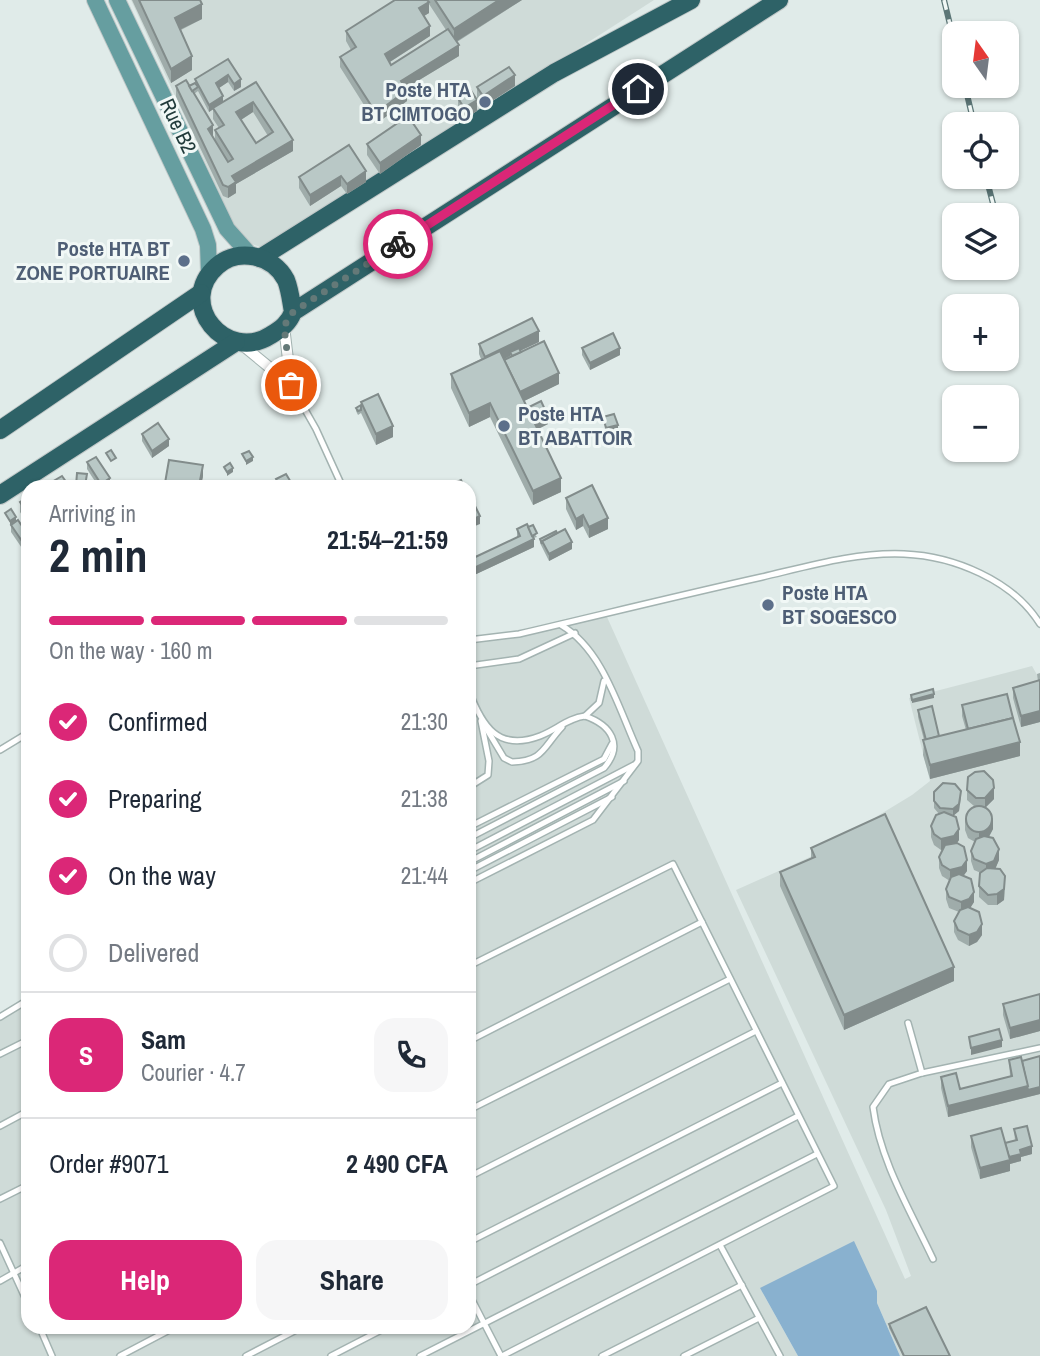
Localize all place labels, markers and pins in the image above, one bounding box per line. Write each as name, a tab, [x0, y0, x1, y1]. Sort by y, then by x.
pin	[608, 59, 668, 119]
place label: Poste HTA BT CIMTOGO	[361, 75, 472, 128]
marker: Poste HTA BT CIMTOGO	[477, 94, 493, 110]
place label: Poste HTA BT ZONE PORTUAIRE	[16, 234, 170, 287]
marker: Poste HTA BT ZONE PORTUAIRE	[176, 253, 192, 269]
pin	[261, 355, 321, 415]
place label: Poste HTA BT ABATTOIR	[518, 399, 633, 452]
marker: Poste HTA BT ABATTOIR	[496, 418, 512, 434]
place label: Poste HTA BT SOGESCO	[782, 578, 897, 631]
marker: Poste HTA BT SOGESCO	[760, 597, 776, 613]

